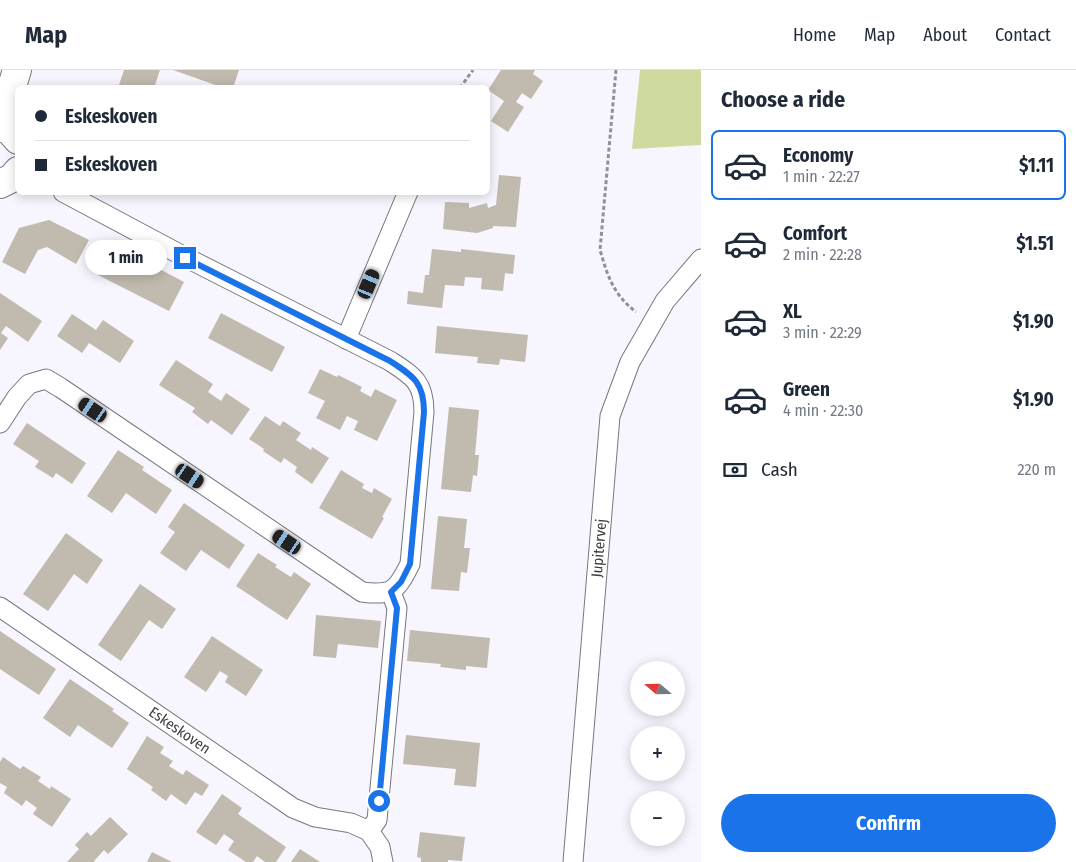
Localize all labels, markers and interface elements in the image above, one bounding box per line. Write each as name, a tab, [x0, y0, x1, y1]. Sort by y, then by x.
text: Map	[25, 21, 67, 49]
text: Home	[793, 24, 836, 46]
text: Map	[864, 24, 895, 46]
text: About	[923, 24, 967, 46]
text: Contact	[995, 24, 1051, 46]
text: Choose a ride	[721, 86, 845, 113]
text: Eskeskoven	[65, 105, 157, 128]
icon: car	[723, 143, 768, 188]
text: Economy	[783, 144, 853, 167]
text: Eskeskoven	[65, 153, 157, 176]
text: $1.11	[1019, 154, 1054, 177]
text: 1 min · 22:27	[783, 167, 860, 186]
icon: car	[723, 221, 768, 266]
text: Comfort	[783, 222, 847, 245]
text: $1.51	[1016, 232, 1054, 255]
callout: 1 min	[85, 240, 168, 276]
text: 2 min · 22:28	[783, 245, 862, 264]
route end	[174, 247, 196, 269]
text: 1 min	[109, 248, 143, 267]
car	[356, 267, 381, 301]
icon: car	[723, 299, 768, 344]
text: XL	[783, 300, 802, 323]
text: $1.90	[1013, 310, 1054, 333]
text: 3 min · 22:29	[783, 323, 862, 342]
icon: car	[723, 377, 768, 422]
text: Green	[783, 378, 830, 401]
text: $1.90	[1013, 388, 1054, 411]
car	[76, 395, 109, 425]
text: 4 min · 22:30	[783, 401, 863, 420]
icon: cash	[721, 456, 749, 484]
text: Cash	[761, 458, 798, 481]
text: 220 m	[1017, 460, 1056, 479]
car	[173, 461, 206, 491]
street label: Jupitervej	[588, 518, 610, 578]
car	[270, 527, 303, 557]
north arrow	[630, 661, 685, 716]
map controls	[630, 661, 685, 846]
street label: Eskeskoven	[146, 703, 214, 758]
button: +	[630, 726, 685, 781]
route start	[368, 790, 390, 812]
button: −	[630, 791, 685, 846]
button: Confirm	[721, 794, 1056, 852]

